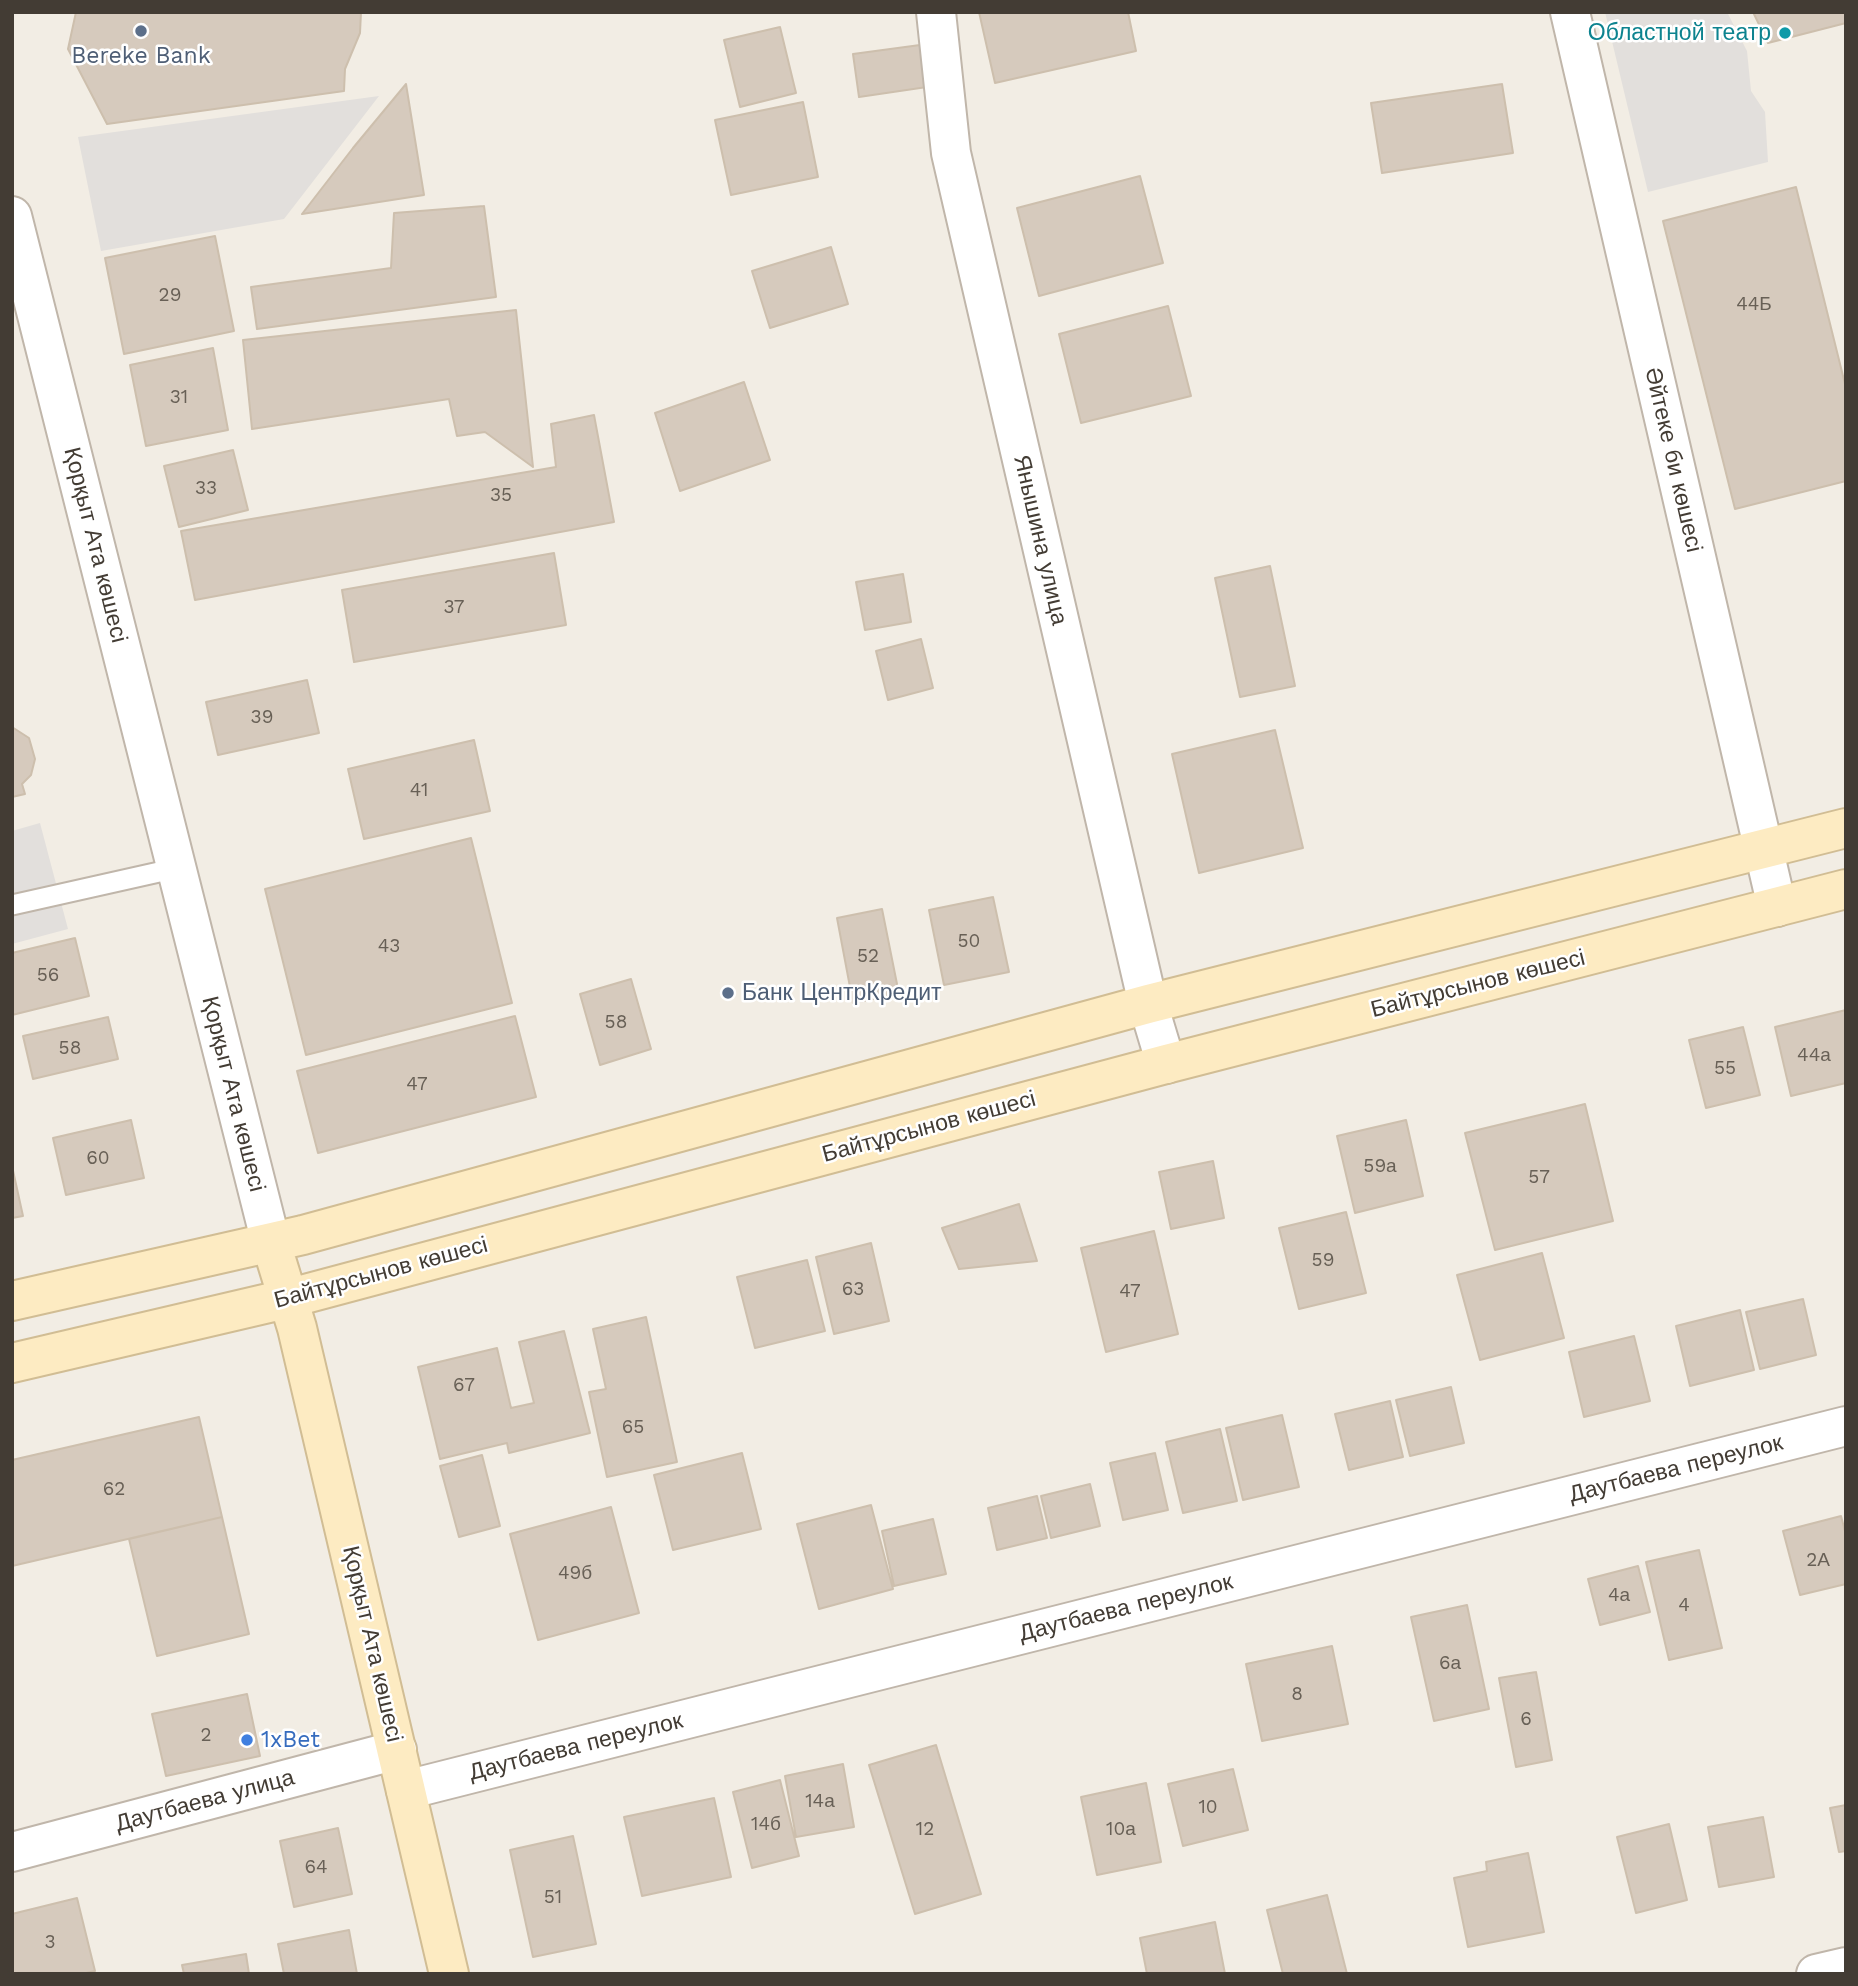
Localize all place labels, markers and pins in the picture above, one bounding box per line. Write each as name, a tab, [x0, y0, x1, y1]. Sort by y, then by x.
place label: Областной театр	[1588, 19, 1771, 47]
marker: Bereke Bank	[133, 23, 149, 39]
marker: Областной театр	[1777, 25, 1793, 41]
place label: Bereke Bank	[71, 42, 211, 70]
place label: Банк ЦентрКредит	[742, 979, 942, 1007]
marker: Банк ЦентрКредит	[720, 985, 736, 1001]
place label: 1xBet	[261, 1726, 320, 1754]
marker: 1xBet	[239, 1732, 255, 1748]

